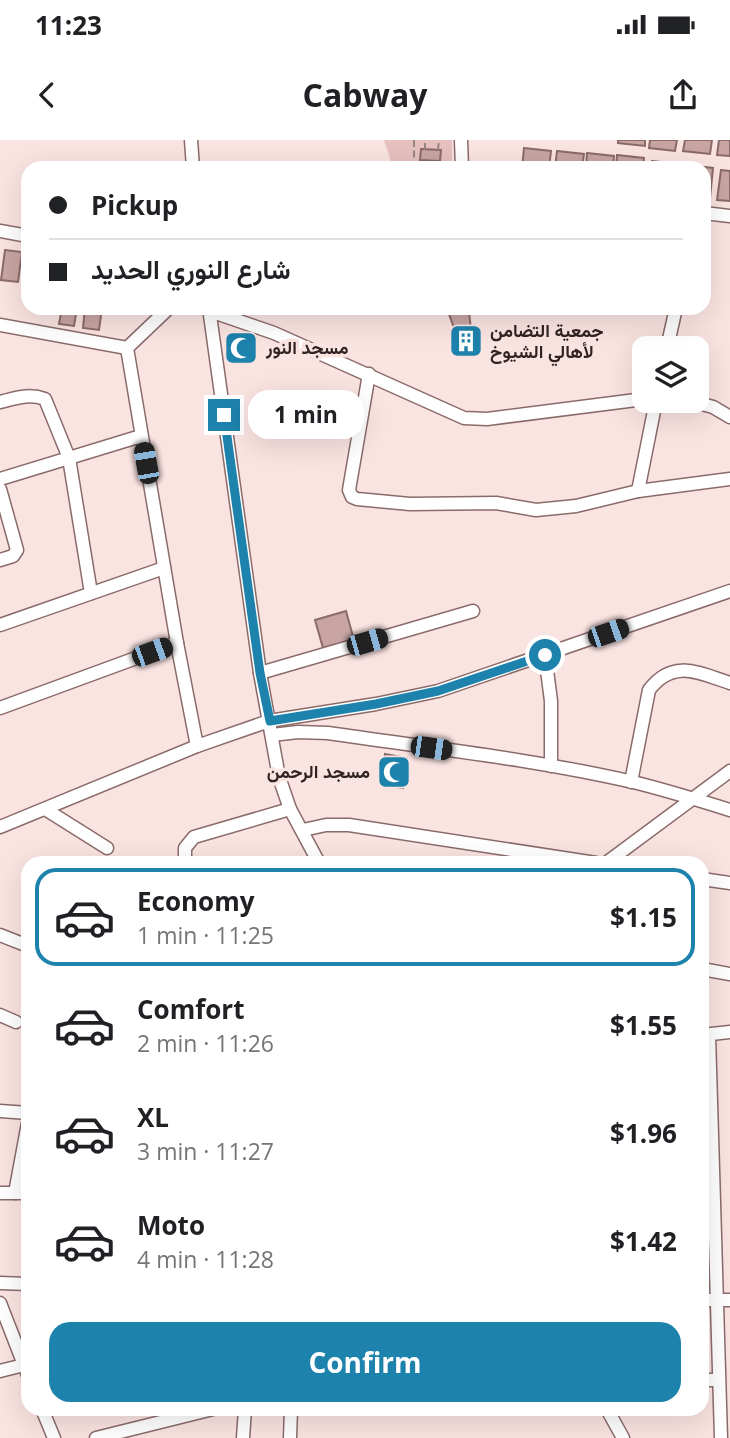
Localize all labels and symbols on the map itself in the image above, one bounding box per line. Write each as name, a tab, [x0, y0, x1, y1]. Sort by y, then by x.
place label: جمعية التضامن لأهالي الشيوخ	[490, 318, 604, 367]
building icon: جمعية التضامن لأهالي الشيوخ	[447, 322, 485, 360]
mosque icon: مسجد النور	[222, 329, 260, 367]
place label: مسجد النور	[265, 335, 349, 359]
callout: 1 min	[248, 390, 364, 440]
route end	[208, 399, 240, 431]
car	[133, 440, 160, 486]
car	[585, 616, 632, 650]
car	[344, 626, 391, 658]
car	[129, 635, 176, 669]
route start	[529, 639, 561, 671]
car	[409, 735, 454, 761]
mosque icon: مسجد الرحمن	[375, 753, 413, 791]
place label: مسجد الرحمن	[267, 759, 370, 783]

